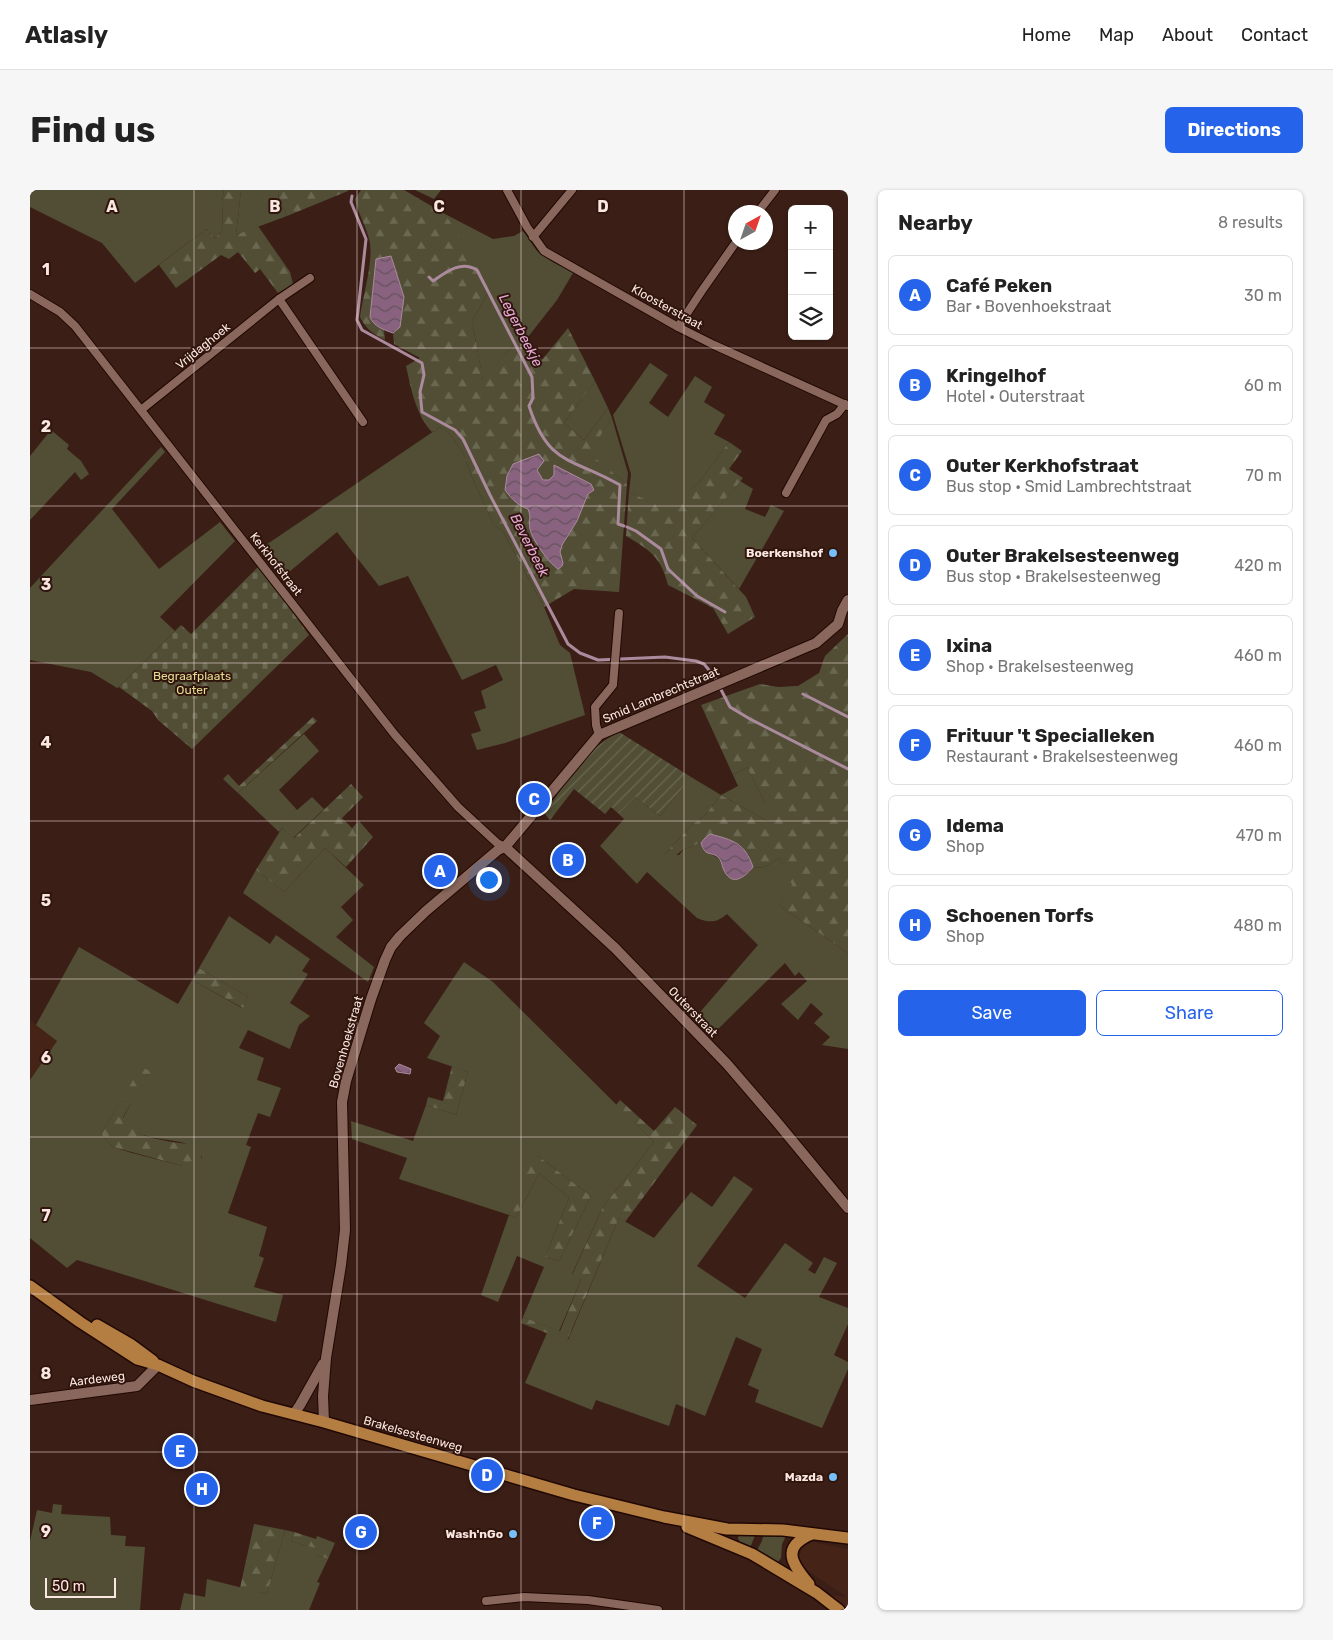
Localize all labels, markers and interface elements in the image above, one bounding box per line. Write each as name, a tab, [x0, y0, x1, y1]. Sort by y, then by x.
text: Atlasly	[25, 21, 108, 49]
text: Home	[1022, 24, 1071, 46]
text: Map	[1099, 24, 1134, 46]
text: About	[1162, 24, 1213, 46]
text: Contact	[1241, 24, 1308, 46]
button: Directions	[1165, 107, 1303, 153]
text: Find us	[30, 109, 155, 151]
text: A	[106, 197, 118, 216]
text: B	[269, 197, 281, 216]
text: C	[433, 197, 445, 216]
text: D	[597, 197, 609, 216]
north arrow	[728, 205, 773, 250]
map controls	[788, 205, 833, 340]
button: +	[788, 205, 833, 250]
text: Nearby	[898, 210, 973, 235]
text: 8 results	[1218, 213, 1283, 232]
button: −	[788, 250, 833, 295]
text: 1	[42, 260, 50, 279]
text: Café Peken	[946, 274, 1052, 297]
street label: Kloosterstraat	[629, 282, 705, 332]
text: A	[909, 286, 921, 305]
text: 30 m	[1244, 286, 1282, 305]
water label: Legerbeekje	[495, 291, 546, 370]
button: layers	[788, 295, 833, 340]
text: Bar · Bovenhoekstraat	[946, 297, 1111, 316]
street label: Vrijdaghoek	[173, 319, 234, 372]
text: Kringelhof	[946, 364, 1046, 387]
text: B	[909, 376, 921, 395]
text: 60 m	[1244, 376, 1282, 395]
text: Hotel · Outerstraat	[946, 387, 1085, 406]
text: 2	[41, 417, 51, 436]
text: Outer Kerkhofstraat	[946, 454, 1139, 477]
text: C	[909, 466, 921, 485]
text: 70 m	[1245, 466, 1282, 485]
text: Bus stop · Smid Lambrechtstraat	[946, 477, 1192, 496]
water label: Beverbeek	[506, 511, 553, 580]
street label: Kerkhofstraat	[247, 530, 305, 599]
text: Outer Brakelsesteenweg	[946, 544, 1179, 567]
place label: Boerkenshof	[746, 546, 824, 560]
marker: Boerkenshof	[827, 547, 839, 559]
text: D	[909, 556, 921, 575]
text: 420 m	[1234, 556, 1282, 575]
text: Bus stop · Brakelsesteenweg	[946, 567, 1161, 586]
text: 3	[41, 575, 51, 594]
text: Ixina	[946, 634, 992, 657]
text: E	[910, 646, 920, 665]
text: 460 m	[1234, 646, 1282, 665]
text: Shop · Brakelsesteenweg	[946, 657, 1134, 676]
street label: Smid Lambrechtstraat	[601, 664, 722, 726]
park label: Begraafplaats Outer	[153, 669, 231, 697]
text: Frituur 't Specialleken	[946, 724, 1155, 747]
text: 4	[41, 733, 52, 752]
text: F	[910, 736, 920, 755]
text: 460 m	[1234, 736, 1282, 755]
text: Restaurant · Brakelsesteenweg	[946, 747, 1178, 766]
pin: C	[518, 780, 550, 818]
text: Idema	[946, 814, 1004, 837]
text: G	[909, 826, 921, 845]
text: 470 m	[1236, 826, 1282, 845]
text: Shop	[946, 837, 984, 856]
pin: B	[552, 841, 584, 879]
pin: A	[424, 852, 456, 890]
your location	[476, 867, 502, 893]
text: 5	[41, 891, 51, 910]
text: Schoenen Torfs	[946, 904, 1094, 927]
text: H	[909, 916, 921, 935]
text: 480 m	[1234, 916, 1282, 935]
text: Shop	[946, 927, 984, 946]
street label: Outerstraat	[666, 984, 721, 1040]
button: Save	[898, 990, 1086, 1036]
button: Share	[1096, 990, 1283, 1036]
street label: Bovenhoekstraat	[326, 994, 366, 1090]
text: 6	[41, 1048, 51, 1067]
text: 7	[41, 1206, 51, 1225]
text: 8	[41, 1364, 52, 1383]
street label: Aardeweg	[68, 1369, 126, 1389]
street label: Brakelsesteenweg	[362, 1413, 464, 1455]
pin: E	[164, 1432, 196, 1470]
pin: D	[471, 1456, 503, 1494]
pin: H	[186, 1470, 218, 1508]
place label: Mazda	[785, 1470, 823, 1484]
marker: Mazda	[827, 1471, 839, 1483]
pin: F	[581, 1504, 613, 1542]
pin: G	[345, 1513, 377, 1551]
text: 9	[41, 1522, 51, 1541]
place label: Wash'nGo	[445, 1527, 503, 1541]
marker: Wash'nGo	[507, 1528, 519, 1540]
scale bar	[45, 1575, 116, 1598]
text: 50 m	[52, 1578, 85, 1595]

